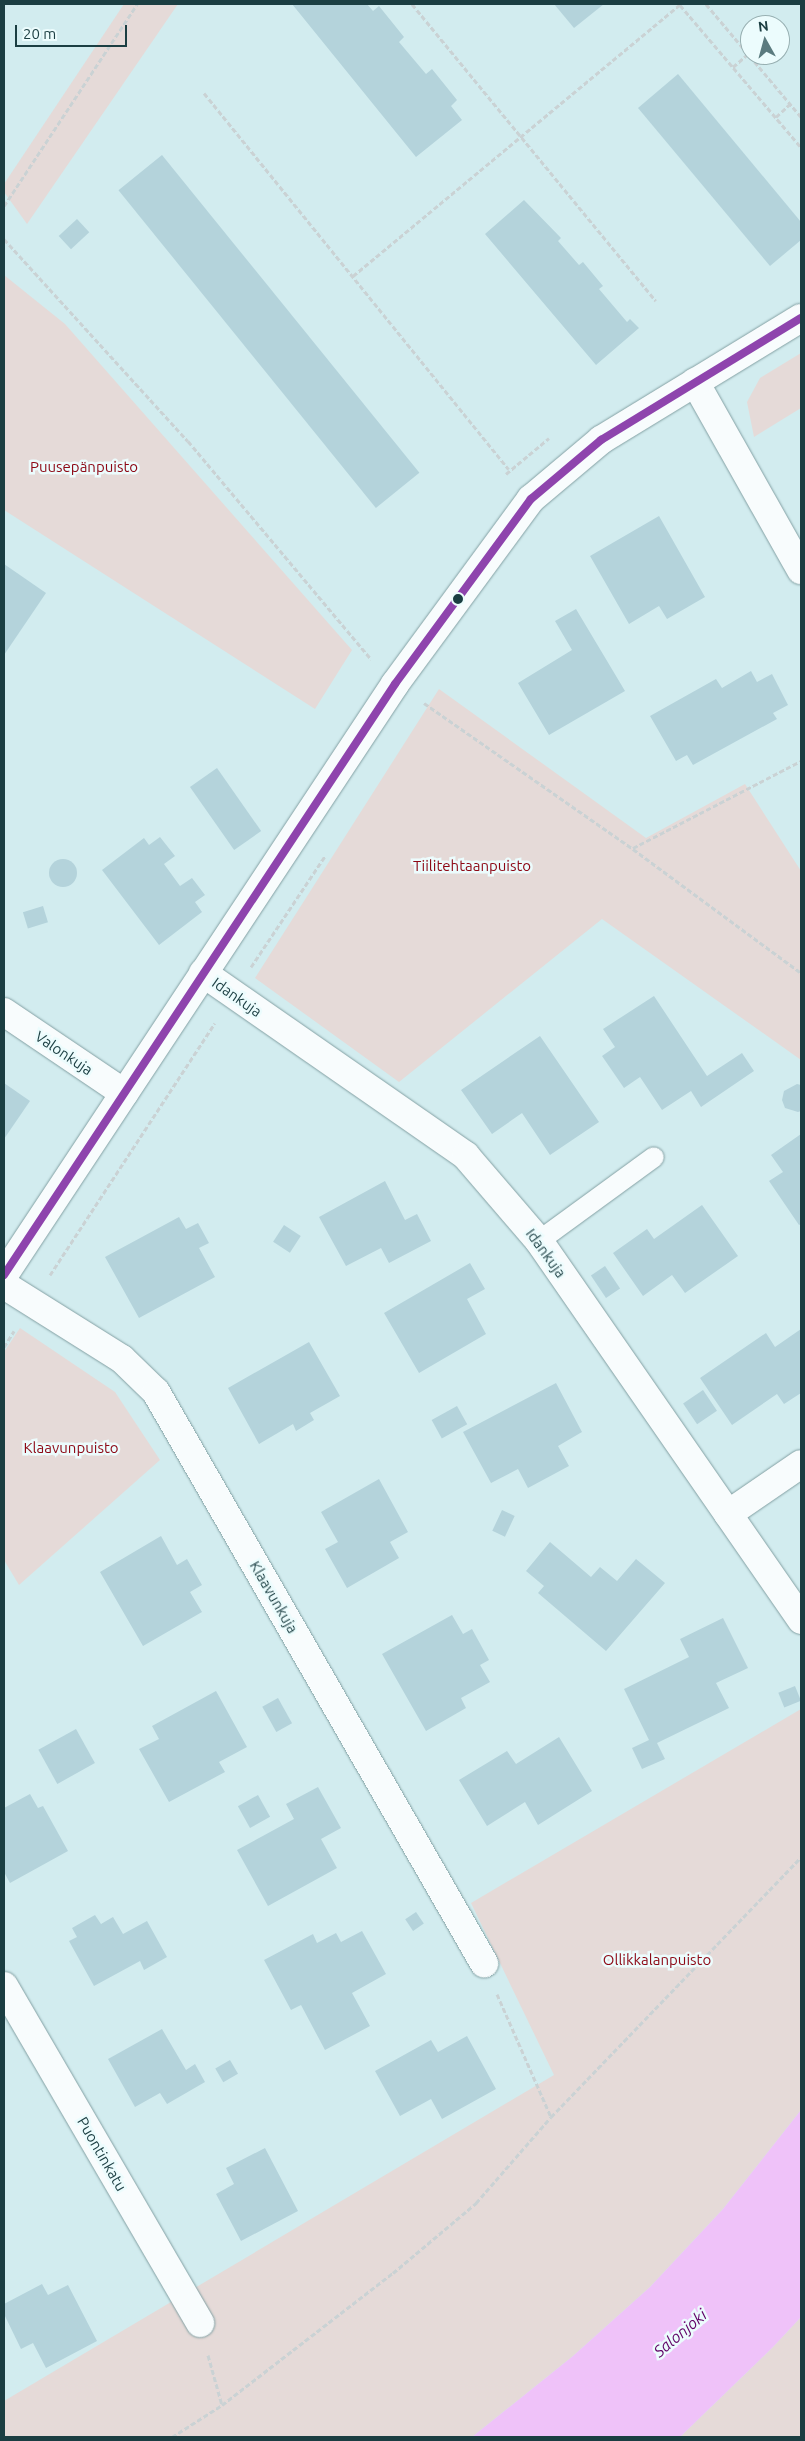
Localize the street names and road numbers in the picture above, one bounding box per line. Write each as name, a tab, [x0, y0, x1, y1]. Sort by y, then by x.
street label: Idankuja	[209, 973, 265, 1021]
street label: Valonkuja	[32, 1027, 96, 1079]
street label: Idankuja	[522, 1225, 570, 1281]
street label: Klaavunkuja	[246, 1558, 302, 1636]
street label: Puontinkatu	[74, 2114, 130, 2194]

